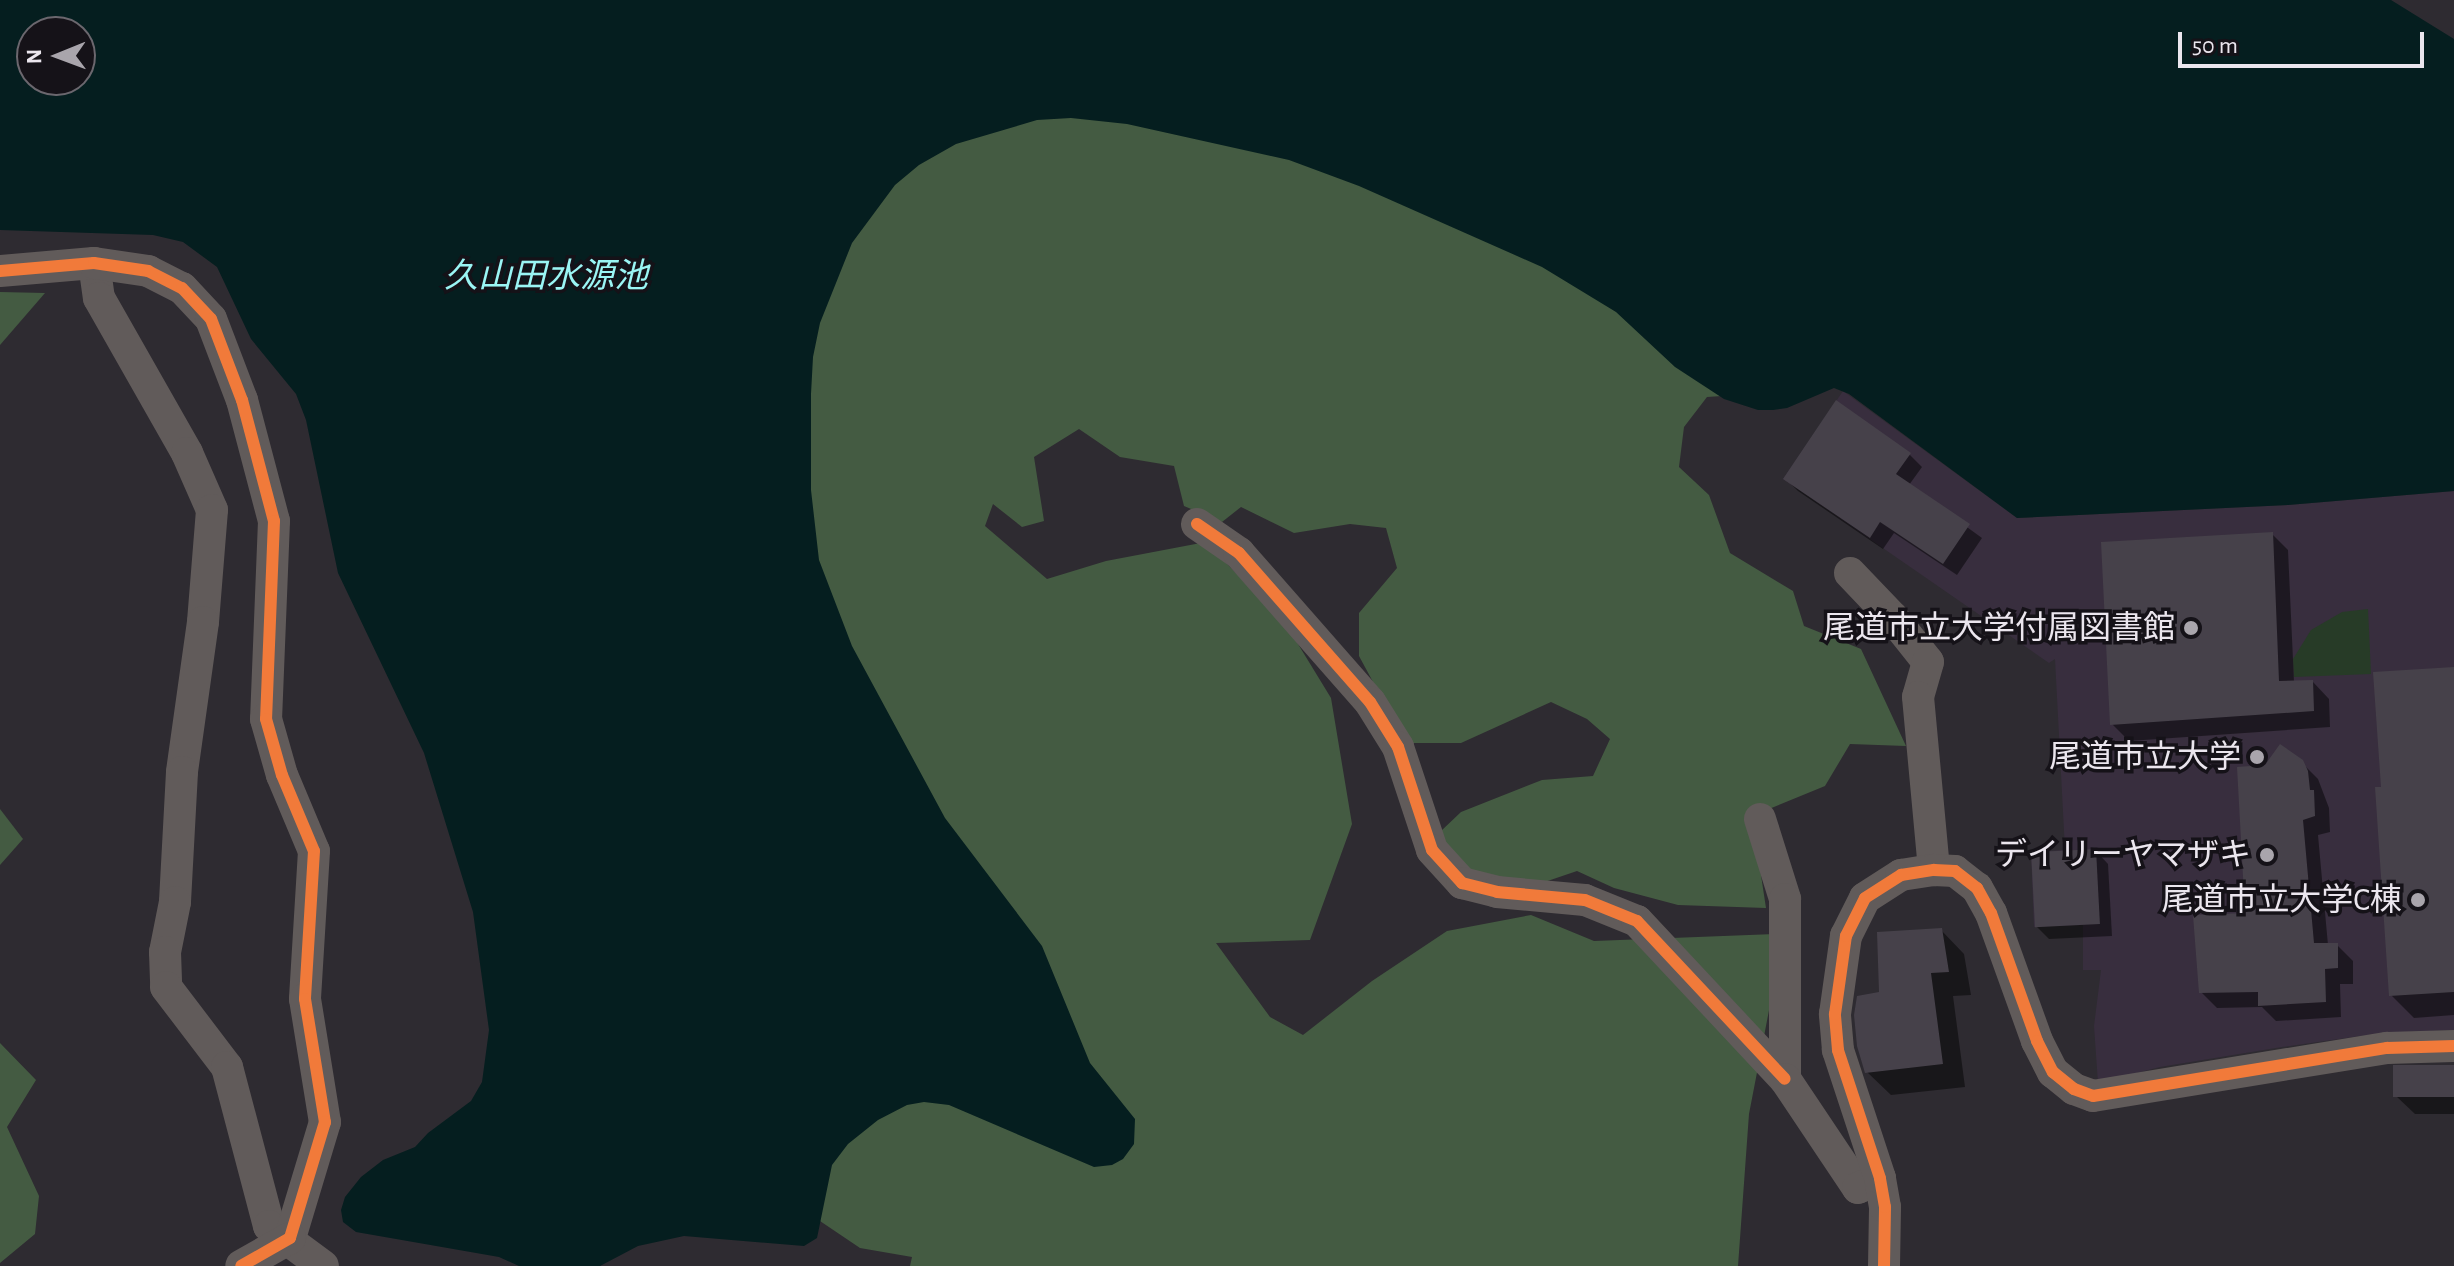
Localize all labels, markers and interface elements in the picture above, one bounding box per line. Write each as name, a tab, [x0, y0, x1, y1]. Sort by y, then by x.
north arrow	[16, 16, 96, 96]
scale bar	[2182, 16, 2428, 66]
text: 50 m	[2192, 34, 2238, 58]
text: N	[23, 49, 45, 64]
water label: 久山田水源池	[444, 258, 648, 298]
place label: 尾道市立大学付属図書館	[1823, 609, 2175, 647]
marker: 尾道市立大学付属図書館	[2182, 619, 2200, 637]
place label: 尾道市立大学	[2049, 738, 2241, 776]
marker: 尾道市立大学	[2248, 748, 2266, 766]
place label: デイリーヤマザキ	[1995, 836, 2251, 874]
marker: デイリーヤマザキ	[2258, 846, 2276, 864]
place label: 尾道市立大学C棟	[2161, 881, 2402, 919]
marker: 尾道市立大学C棟	[2409, 891, 2427, 909]

